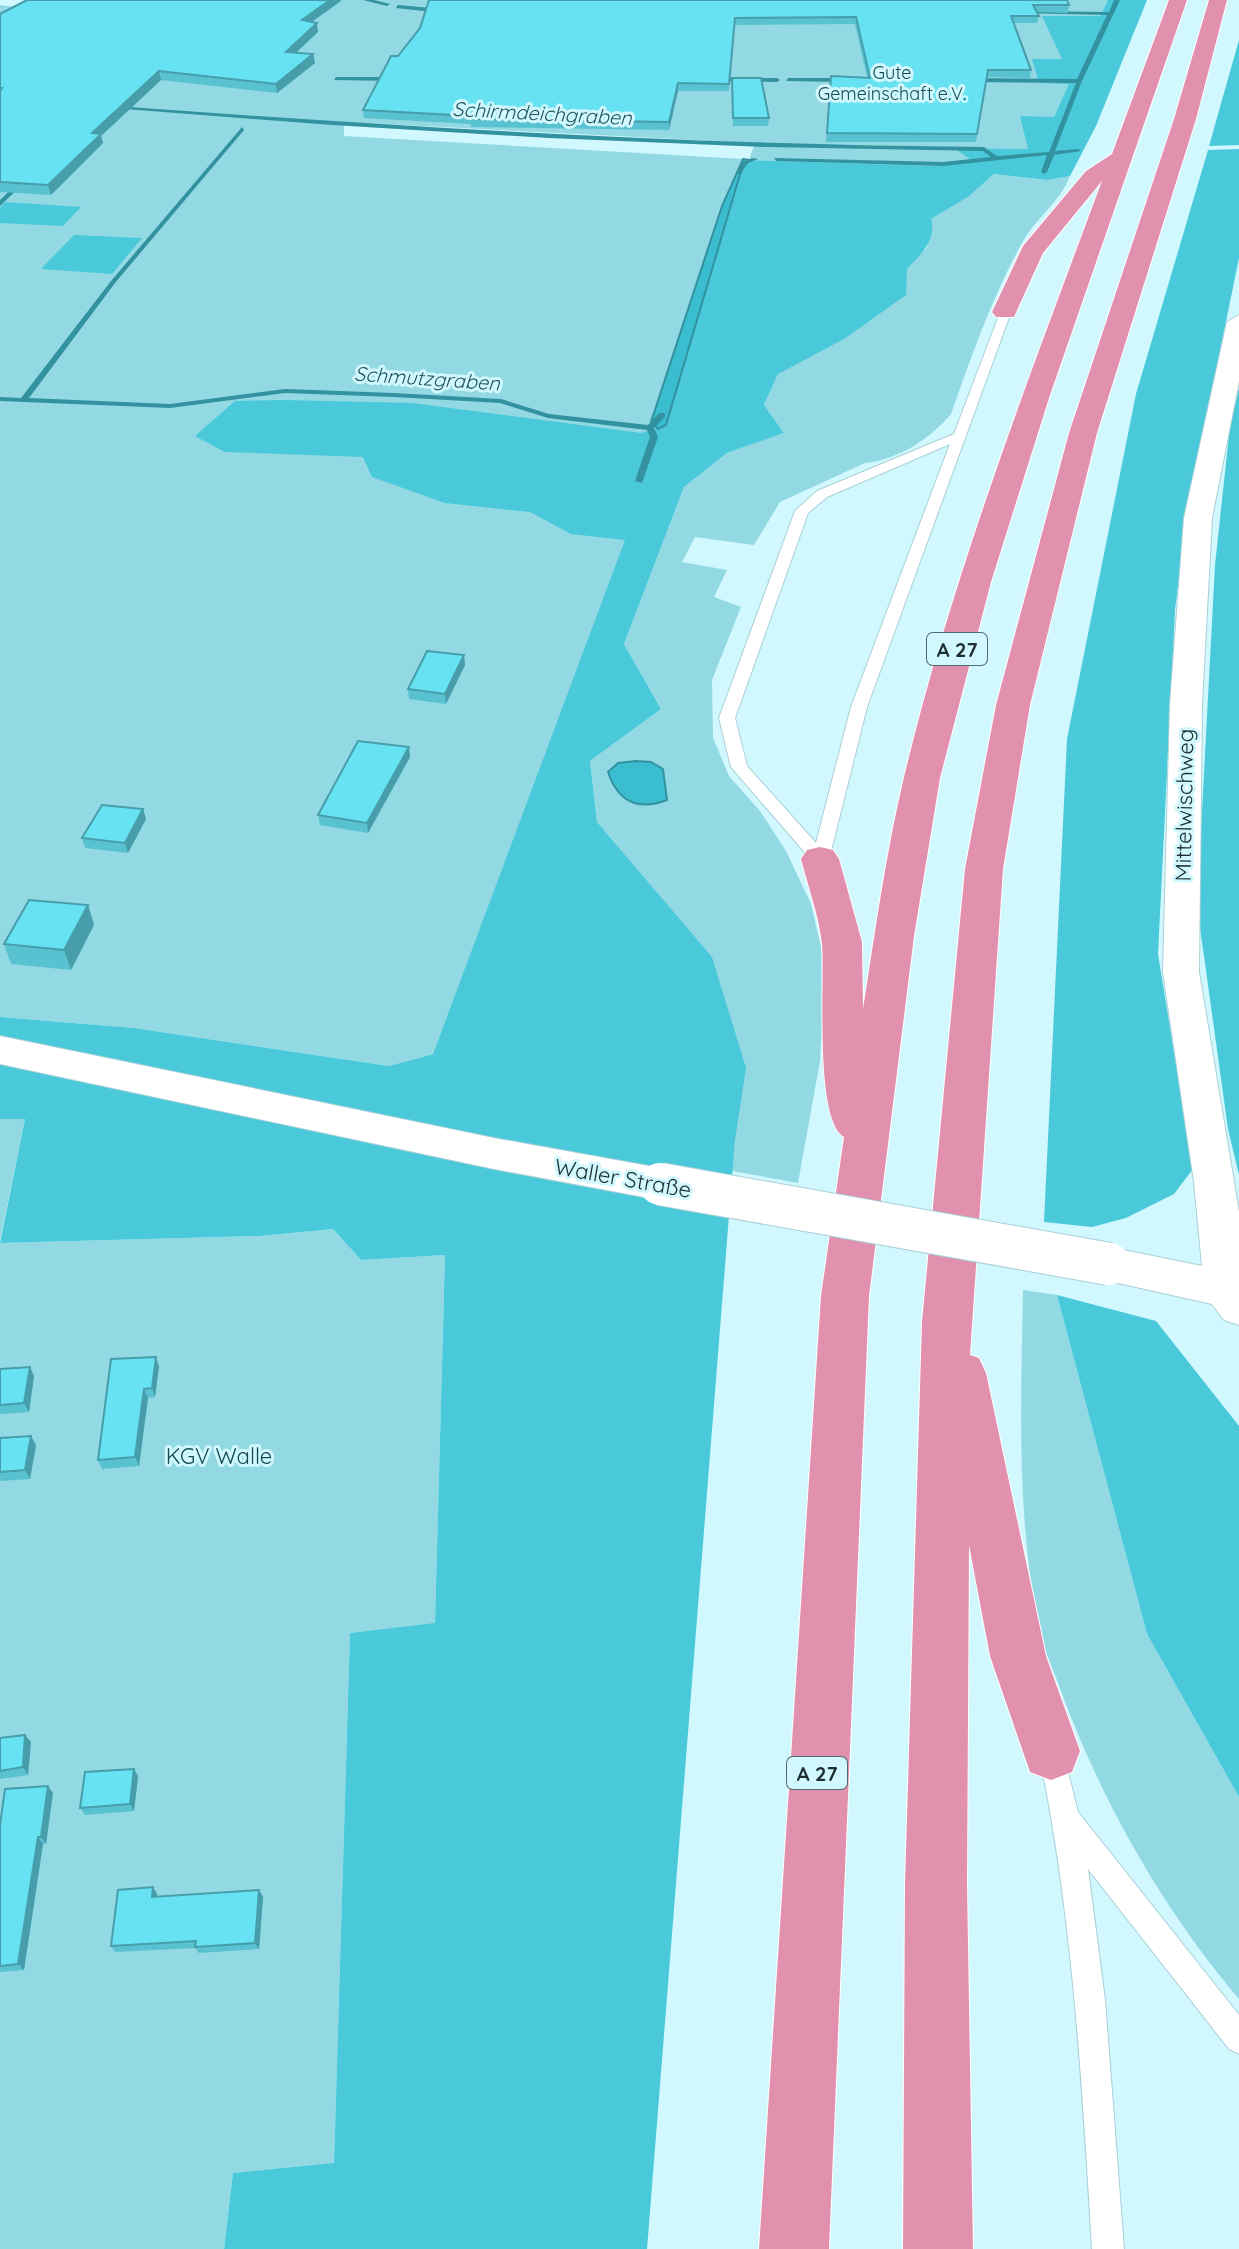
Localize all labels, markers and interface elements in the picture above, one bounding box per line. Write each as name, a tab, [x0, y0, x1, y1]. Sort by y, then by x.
park label: Gute Gemeinschaft e.V.	[818, 61, 966, 105]
water label: Schirmdeichgraben	[452, 96, 633, 130]
water label: Schmutzgraben	[353, 360, 501, 396]
road number: A 27	[927, 633, 987, 665]
street label: Mittelwischweg	[1169, 728, 1199, 882]
street label: Waller Straße	[552, 1152, 694, 1204]
park label: KGV Walle	[166, 1442, 272, 1470]
road number: A 27	[787, 1757, 847, 1789]

